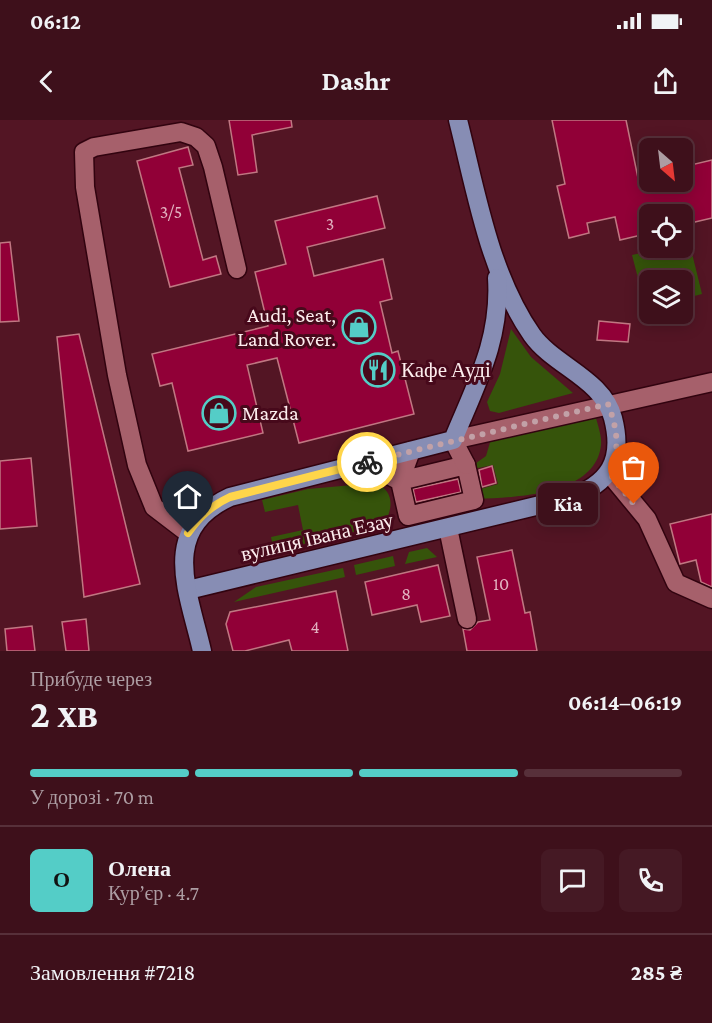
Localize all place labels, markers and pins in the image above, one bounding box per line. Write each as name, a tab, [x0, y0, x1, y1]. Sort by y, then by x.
place label: Audi, Seat, Land Rover.	[237, 303, 336, 351]
shop icon: Audi, Seat, Land Rover.	[341, 309, 377, 345]
restaurant icon: Кафе Ауді	[360, 352, 396, 388]
place label: Кафе Ауді	[401, 358, 491, 382]
shop icon: Mazda	[201, 395, 237, 431]
place label: Mazda	[242, 401, 299, 425]
pin	[608, 442, 659, 504]
pin	[162, 471, 213, 533]
callout: Kia	[538, 483, 598, 525]

